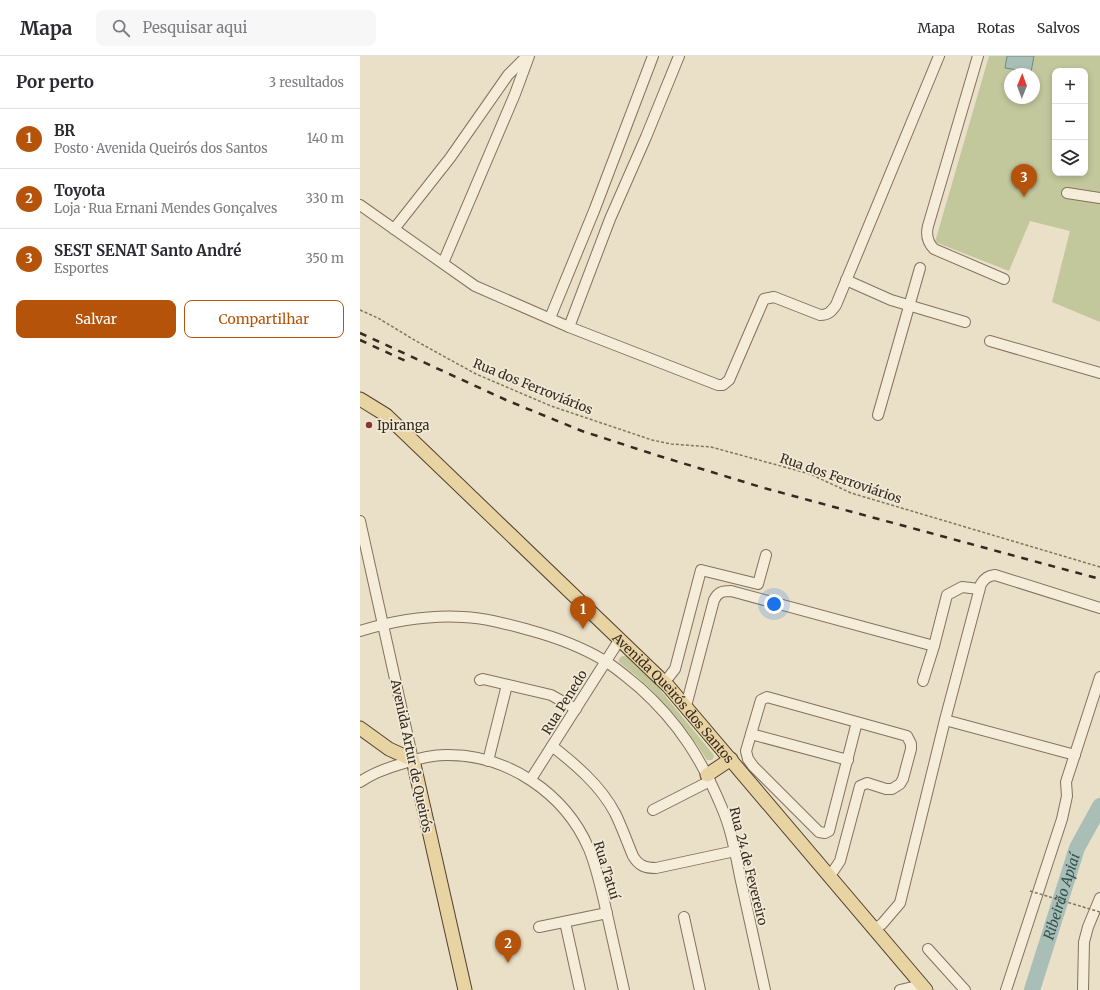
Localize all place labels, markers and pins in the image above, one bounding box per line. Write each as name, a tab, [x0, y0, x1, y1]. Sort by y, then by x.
pin: 3	[1011, 164, 1037, 197]
place label: Ipiranga	[377, 417, 430, 434]
marker: Ipiranga	[364, 420, 374, 430]
pin: 1	[570, 596, 596, 629]
pin: 2	[495, 930, 521, 963]

